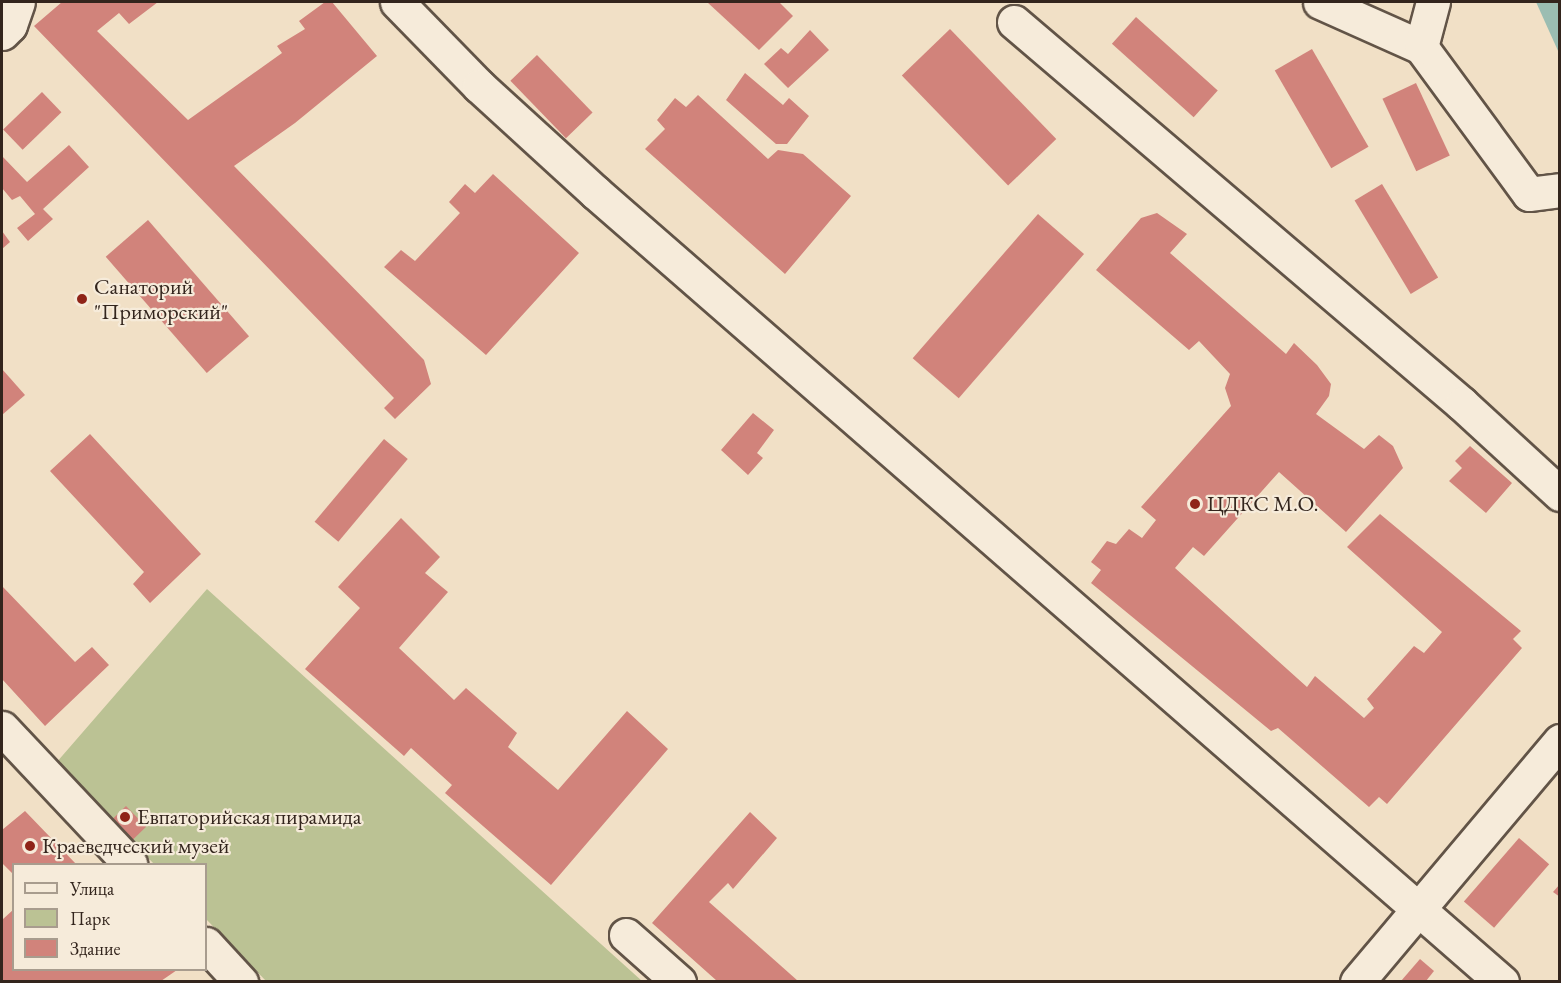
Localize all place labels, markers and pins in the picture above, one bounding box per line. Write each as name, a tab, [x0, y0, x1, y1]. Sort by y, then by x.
place label: Санаторий "Приморский"	[94, 273, 228, 324]
marker: Санаторий "Приморский"	[75, 292, 89, 306]
place label: ЦДКС М.О.	[1207, 491, 1319, 517]
marker: ЦДКС М.О.	[1188, 497, 1202, 511]
place label: Евпаторийская пирамида	[137, 804, 362, 830]
marker: Евпаторийская пирамида	[118, 810, 132, 824]
place label: Краеведческий музей	[42, 833, 229, 859]
marker: Краеведческий музей	[23, 839, 37, 853]

